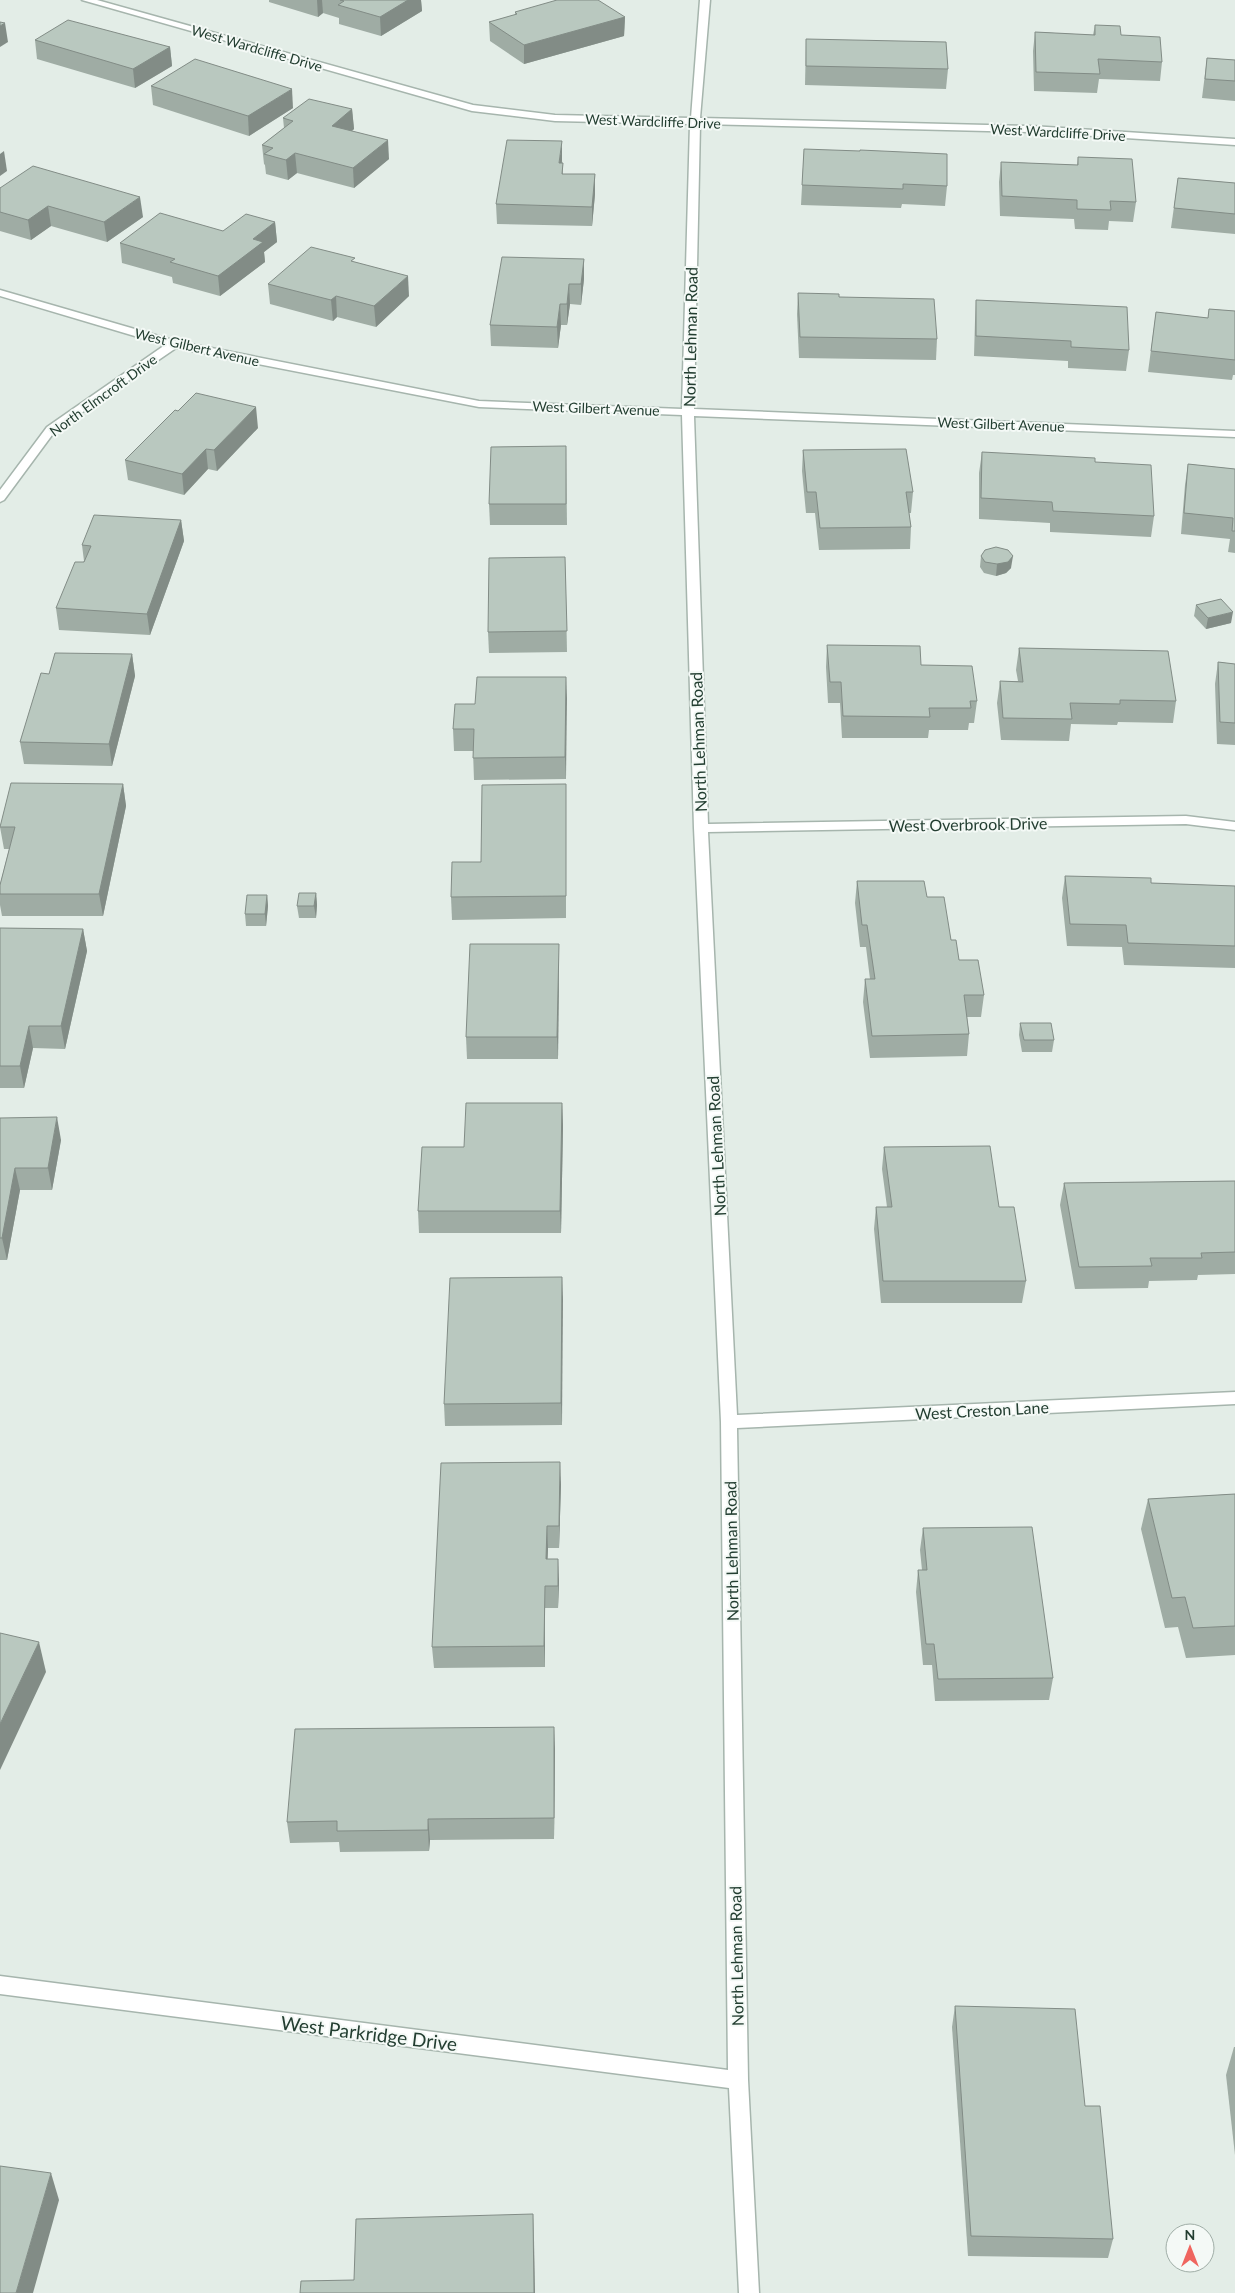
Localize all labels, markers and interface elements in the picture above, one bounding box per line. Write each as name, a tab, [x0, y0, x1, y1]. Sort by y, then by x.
street label: West Wardcliffe Drive	[189, 21, 325, 75]
street label: West Wardcliffe Drive	[585, 110, 721, 132]
street label: West Wardcliffe Drive	[990, 120, 1126, 144]
street label: North Lehman Road	[679, 267, 701, 407]
street label: West Gilbert Avenue	[133, 324, 261, 370]
street label: North Elmcroft Drive	[46, 350, 160, 440]
street label: West Gilbert Avenue	[532, 397, 660, 419]
street label: West Gilbert Avenue	[937, 413, 1065, 435]
street label: North Lehman Road	[686, 672, 710, 812]
street label: West Overbrook Drive	[888, 813, 1048, 835]
street label: North Lehman Road	[703, 1075, 729, 1217]
street label: West Creston Lane	[915, 1397, 1049, 1423]
street label: North Lehman Road	[720, 1481, 742, 1621]
street label: North Lehman Road	[725, 1886, 747, 2026]
street label: West Parkridge Drive	[279, 2011, 459, 2055]
north arrow	[1165, 2223, 1215, 2273]
text: N	[1185, 2226, 1195, 2243]

